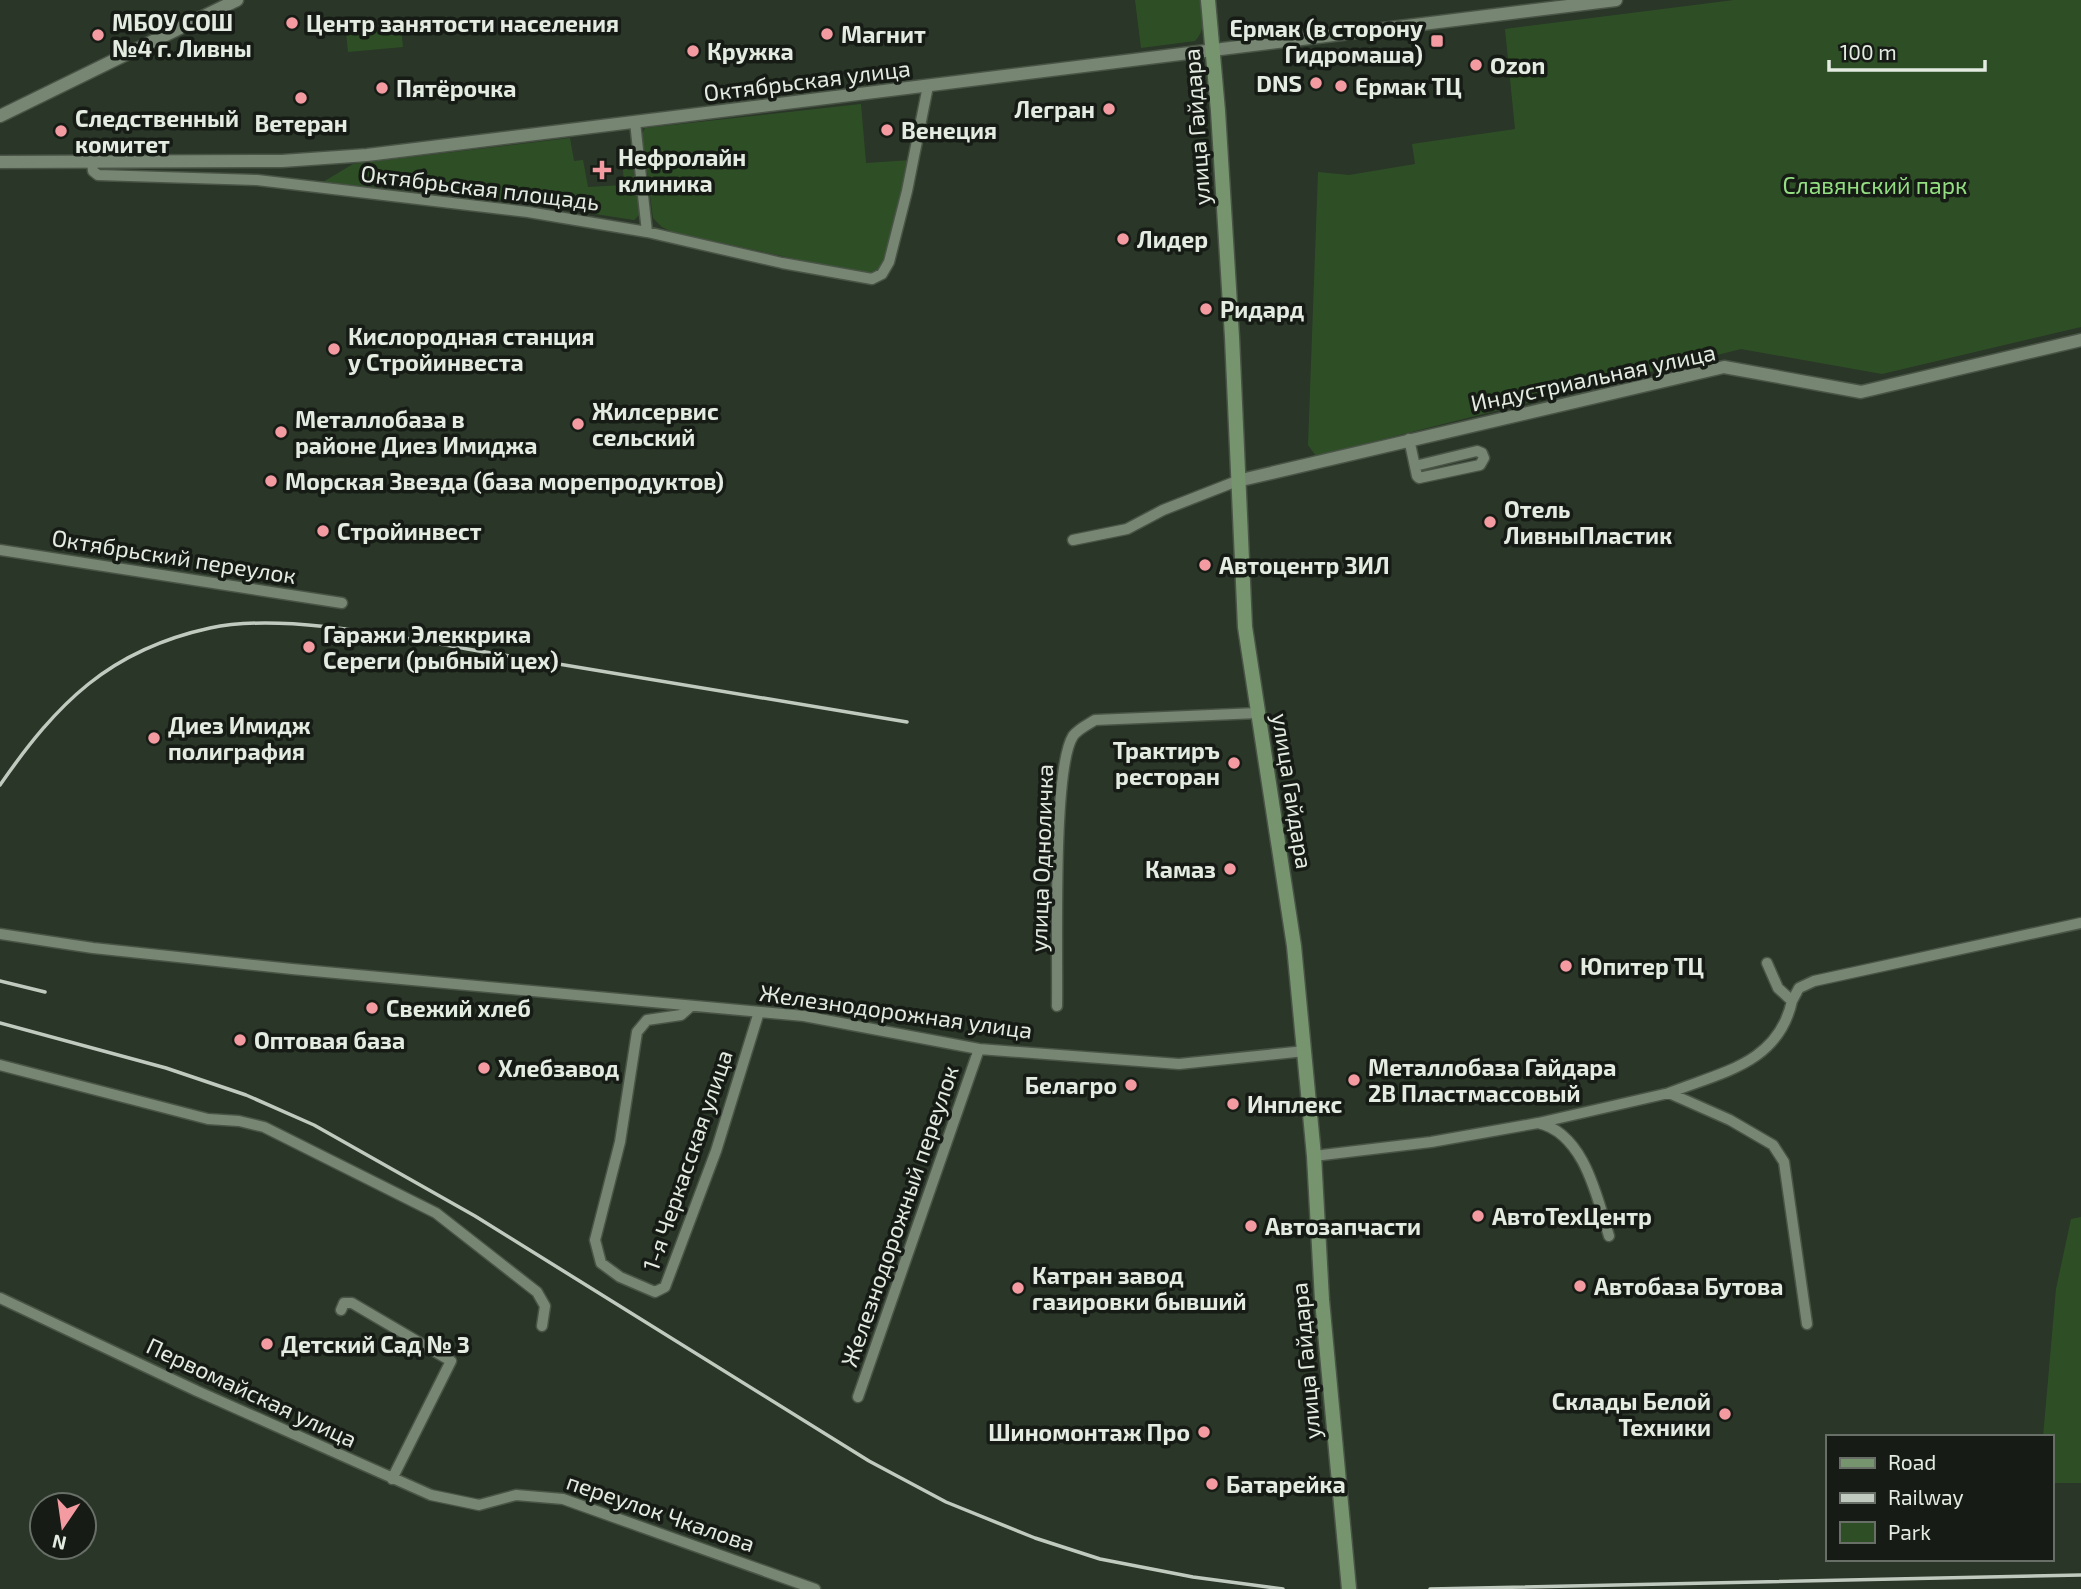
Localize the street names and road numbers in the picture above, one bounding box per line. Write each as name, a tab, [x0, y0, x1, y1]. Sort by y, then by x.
street label: улица Гайдара	[1177, 48, 1216, 206]
street label: Октябрьская улица	[702, 53, 912, 108]
street label: Октябрьская площадь	[359, 158, 601, 216]
street label: Индустриальная улица	[1468, 337, 1718, 418]
street label: Октябрьский переулок	[50, 523, 298, 590]
street label: улица Гайдара	[1266, 711, 1319, 871]
street label: улица Одноличка	[1024, 764, 1059, 952]
street label: Железнодорожная улица	[758, 978, 1034, 1045]
street label: 1-я Черкасская улица	[636, 1046, 739, 1274]
street label: Железнодорожный переулок	[834, 1062, 965, 1371]
street label: улица Гайдара	[1284, 1281, 1327, 1440]
street label: Первомайская улица	[142, 1331, 362, 1454]
street label: переулок Чкалова	[563, 1467, 759, 1558]

